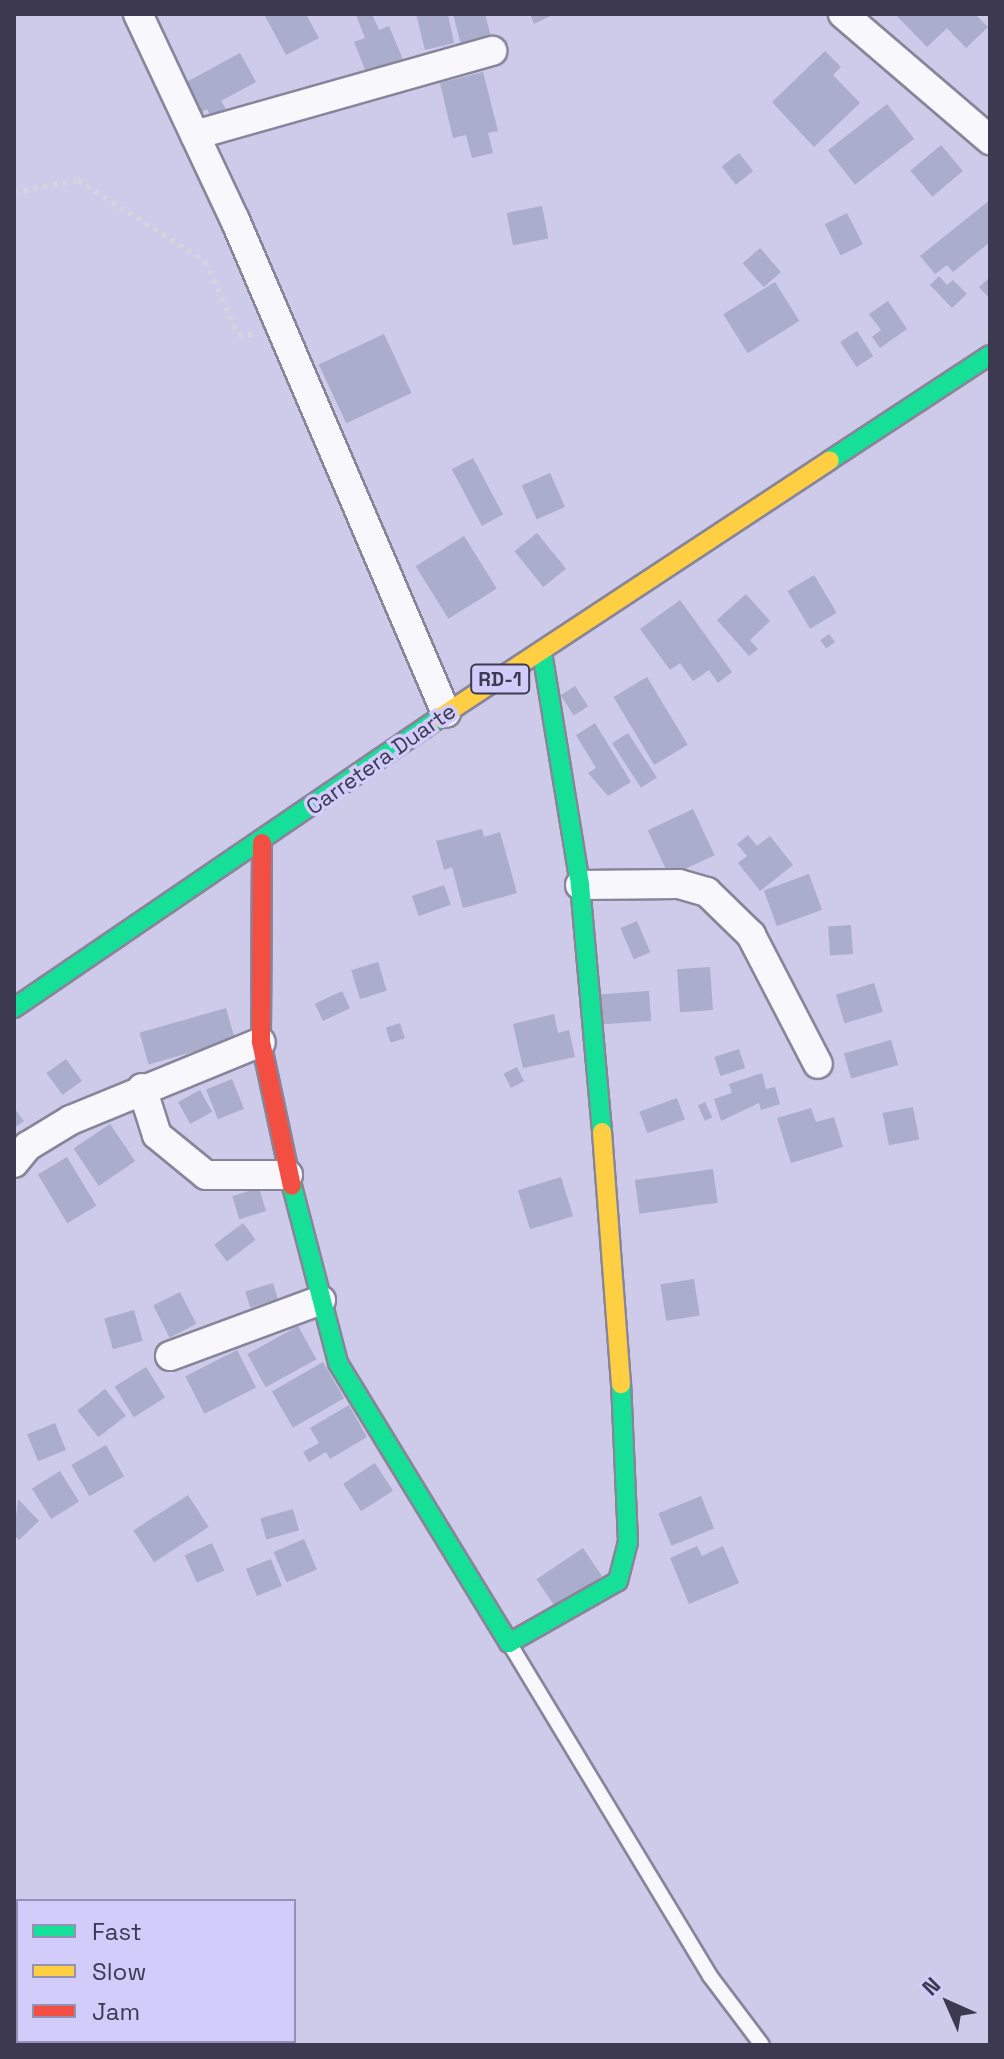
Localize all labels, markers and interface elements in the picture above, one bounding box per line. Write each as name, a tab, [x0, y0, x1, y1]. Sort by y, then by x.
road number: RD-1	[470, 663, 530, 695]
street label: Carretera Duarte	[301, 698, 461, 820]
legend	[16, 1899, 296, 2043]
text: Fast	[92, 1916, 142, 1947]
text: Slow	[92, 1956, 146, 1987]
north arrow	[908, 1963, 988, 2043]
text: N	[916, 1971, 946, 2001]
text: Jam	[92, 1996, 140, 2027]

